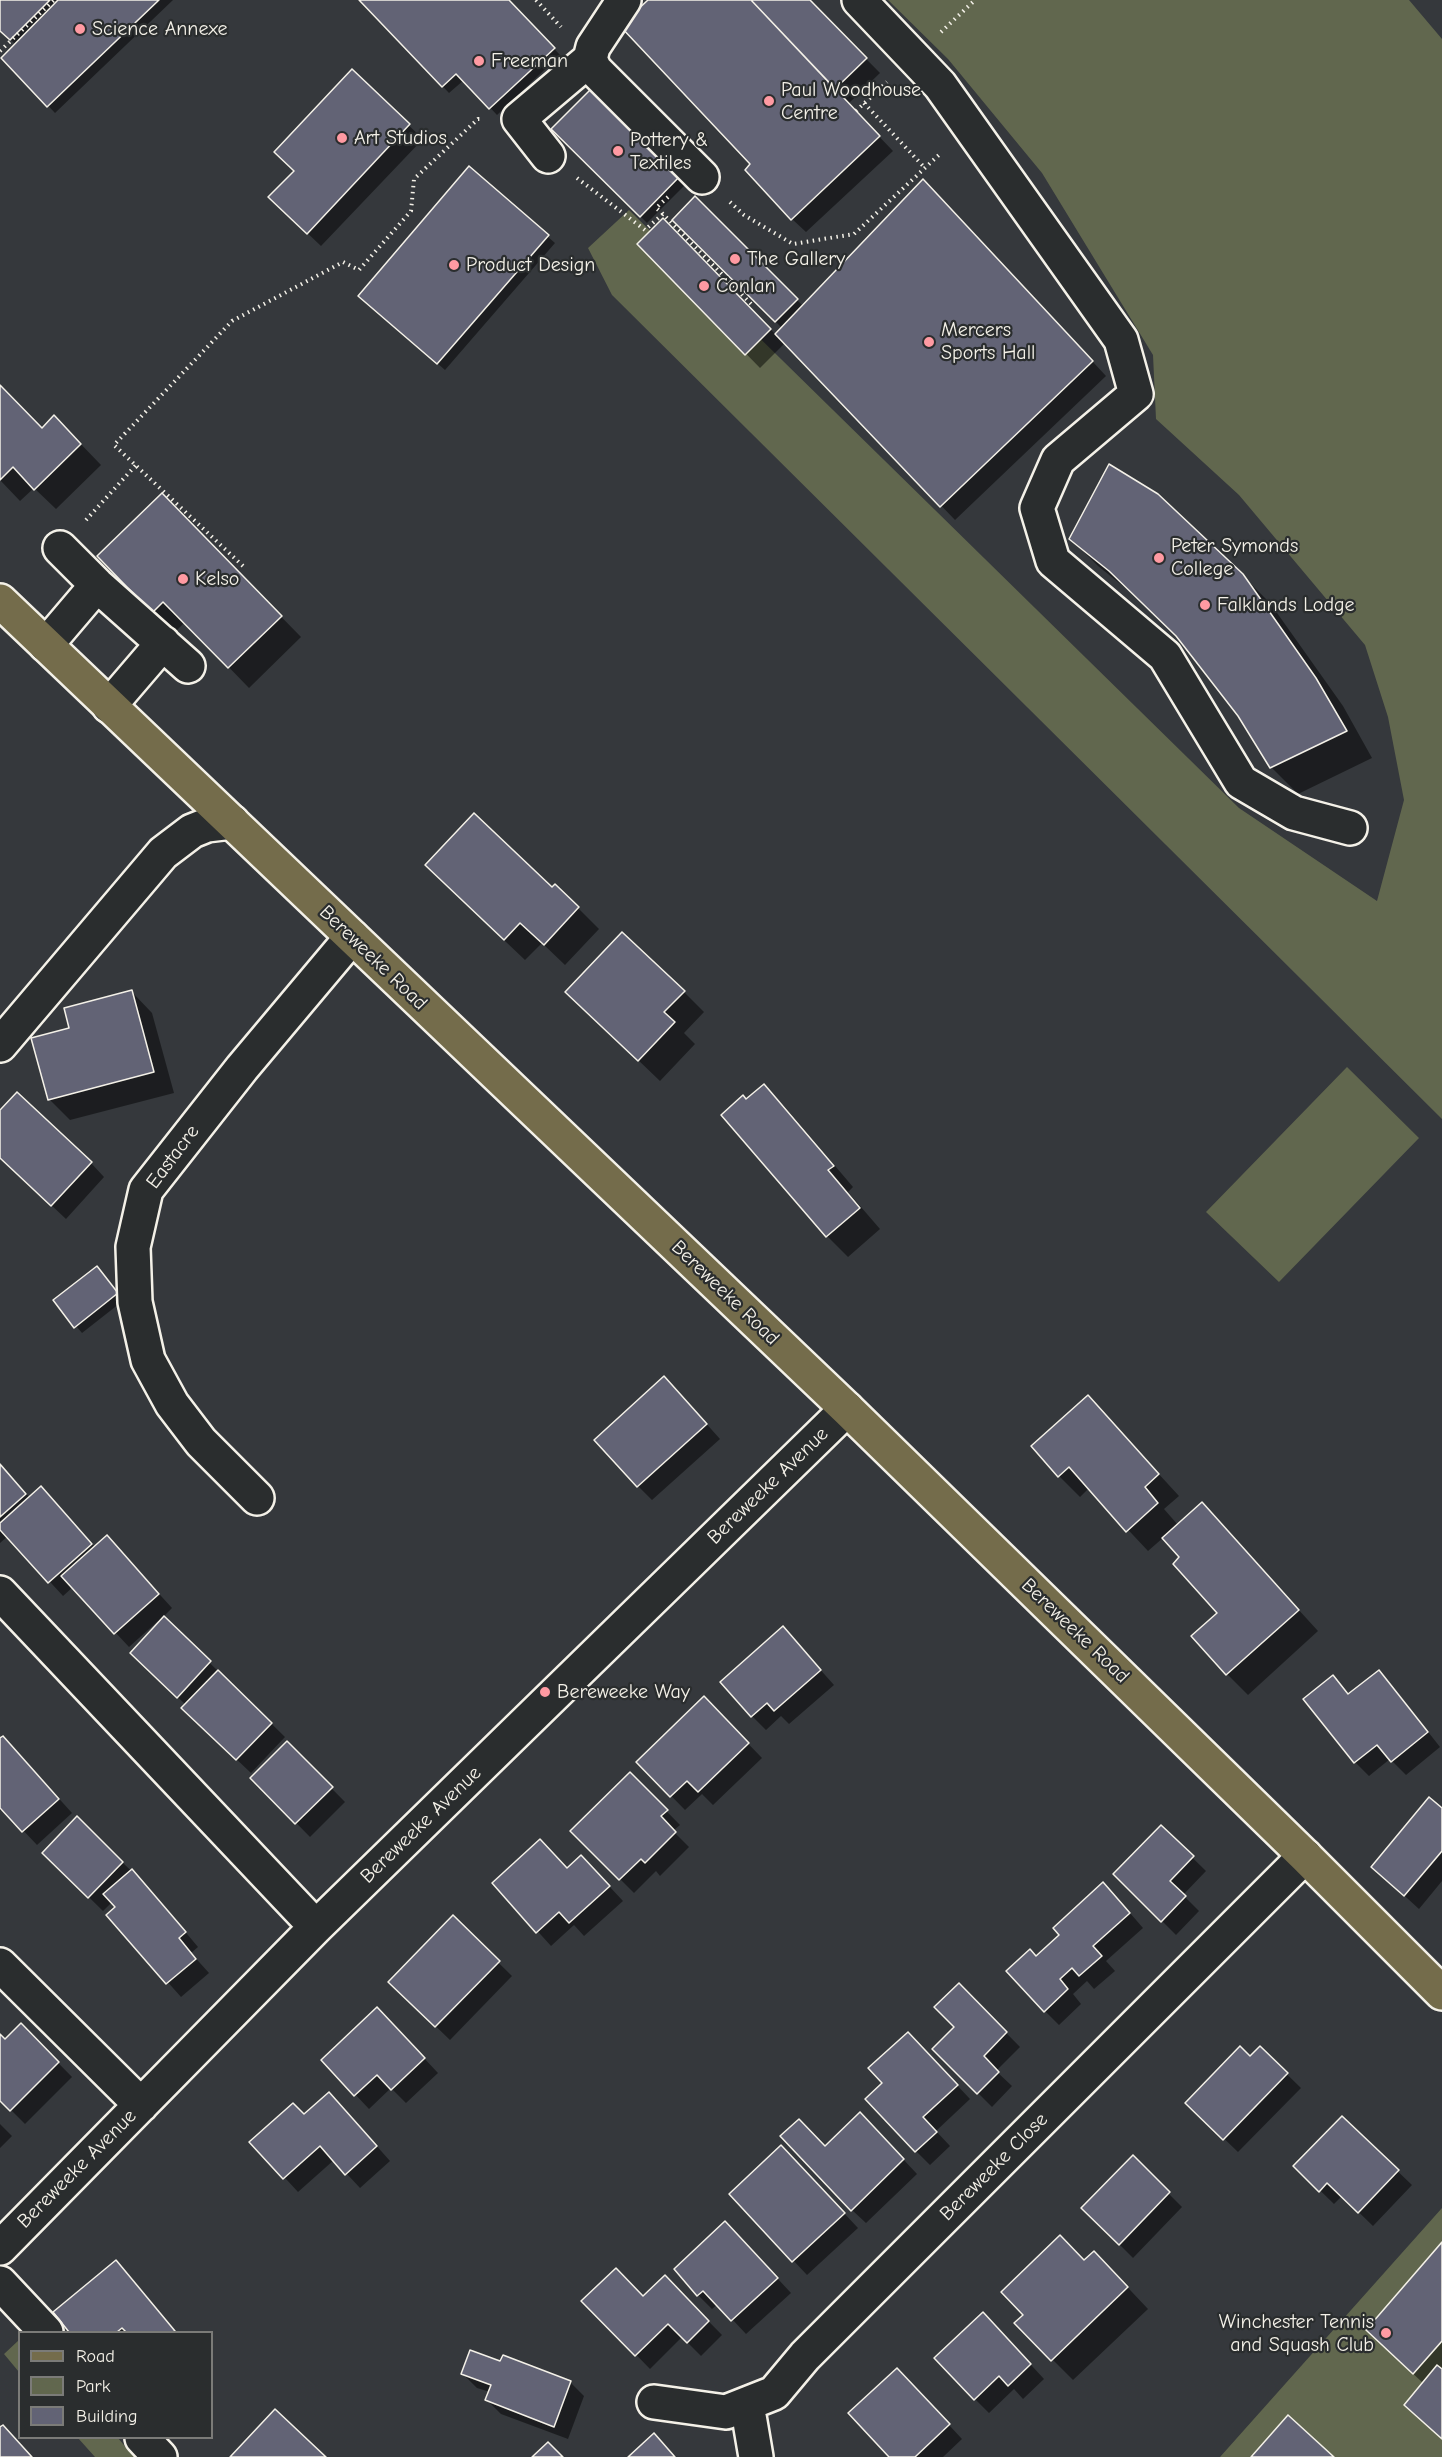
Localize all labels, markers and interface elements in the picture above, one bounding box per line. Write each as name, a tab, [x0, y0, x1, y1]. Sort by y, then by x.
place label: Science Annexe	[92, 17, 227, 41]
marker: Science Annexe	[73, 22, 87, 36]
place label: Freeman	[491, 49, 568, 73]
marker: Freeman	[472, 54, 486, 68]
place label: Paul Woodhouse Centre	[781, 78, 921, 125]
marker: Paul Woodhouse Centre	[762, 94, 776, 108]
place label: Art Studios	[354, 126, 447, 150]
place label: Pottery & Textiles	[630, 128, 708, 175]
marker: Art Studios	[335, 131, 349, 145]
marker: Pottery & Textiles	[611, 144, 625, 158]
place label: The Gallery	[747, 247, 845, 271]
marker: The Gallery	[728, 252, 742, 266]
place label: Product Design	[466, 253, 595, 277]
marker: Product Design	[447, 258, 461, 272]
place label: Conlan	[716, 274, 776, 298]
marker: Conlan	[697, 279, 711, 293]
place label: Mercers Sports Hall	[941, 318, 1035, 365]
marker: Mercers Sports Hall	[922, 335, 936, 349]
place label: Peter Symonds College	[1171, 534, 1298, 581]
marker: Peter Symonds College	[1152, 551, 1166, 565]
place label: Kelso	[195, 567, 239, 591]
marker: Kelso	[176, 572, 190, 586]
place label: Falklands Lodge	[1217, 593, 1355, 617]
marker: Falklands Lodge	[1198, 598, 1212, 612]
street label: Bereweeke Road	[314, 900, 432, 1016]
street label: Eastacre	[141, 1120, 205, 1194]
street label: Bereweeke Road	[666, 1235, 784, 1351]
street label: Bereweeke Avenue	[703, 1422, 833, 1550]
street label: Bereweeke Road	[1016, 1573, 1134, 1689]
place label: Bereweeke Way	[557, 1680, 690, 1704]
marker: Bereweeke Way	[538, 1685, 552, 1699]
street label: Bereweeke Avenue	[356, 1761, 486, 1889]
street label: Bereweeke Avenue	[12, 2104, 142, 2234]
street label: Bereweeke Close	[935, 2108, 1053, 2226]
place label: Winchester Tennis and Squash Club	[1219, 2310, 1374, 2357]
marker: Winchester Tennis and Squash Club	[1379, 2326, 1393, 2340]
legend	[18, 2331, 213, 2439]
text: Road	[76, 2346, 115, 2367]
text: Park	[76, 2376, 110, 2397]
text: Building	[76, 2406, 138, 2427]

